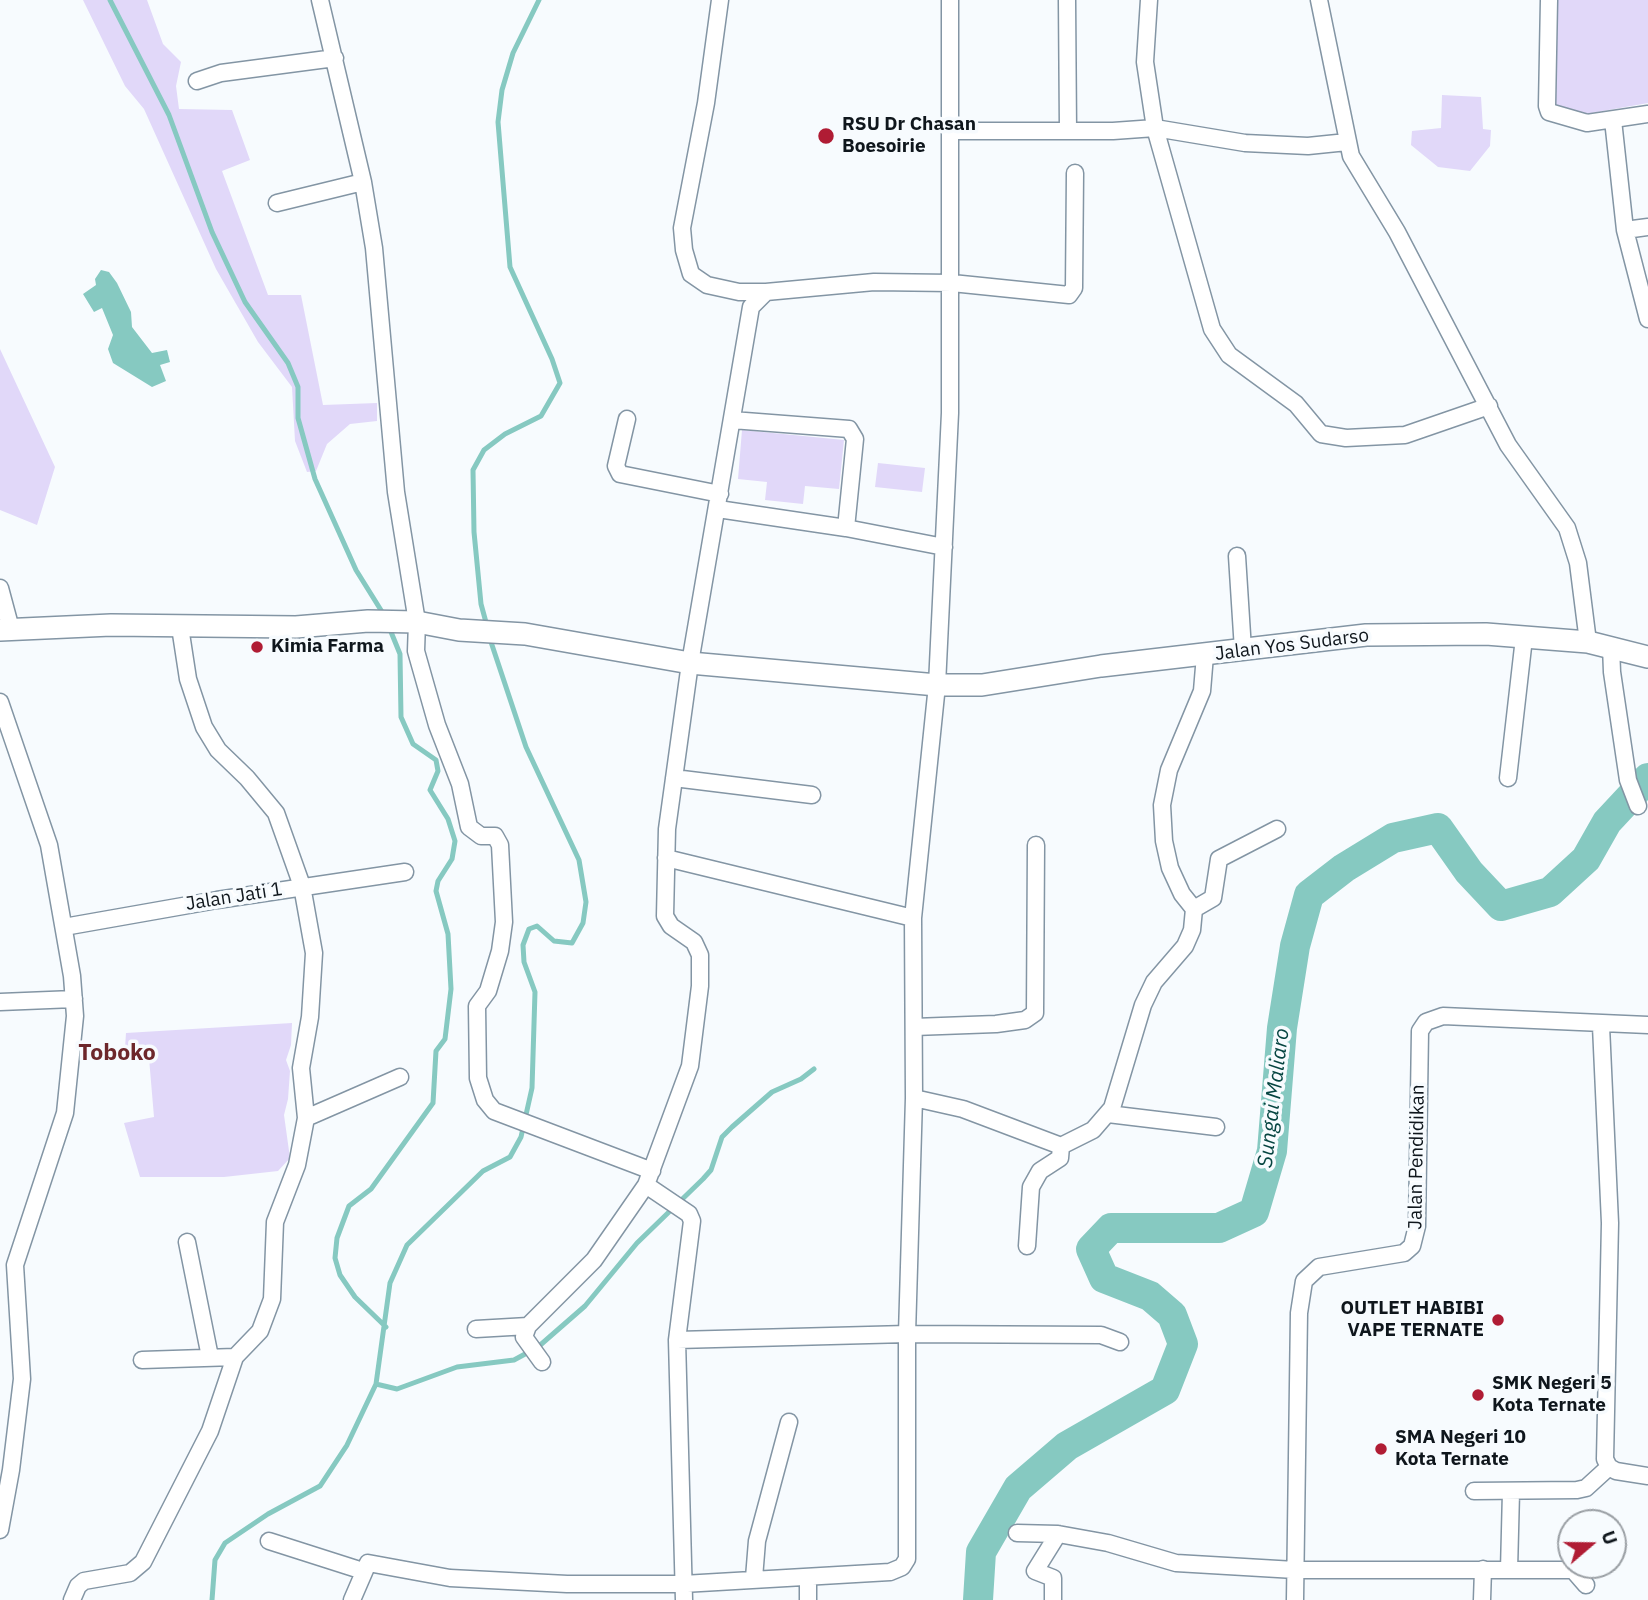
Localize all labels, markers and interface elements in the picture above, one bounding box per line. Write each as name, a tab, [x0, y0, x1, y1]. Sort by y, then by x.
place label: RSU Dr Chasan Boesoirie	[842, 114, 976, 158]
marker: RSU Dr Chasan Boesoirie	[816, 126, 836, 146]
street label: Jalan Yos Sudarso	[1214, 624, 1370, 666]
place label: Kimia Farma	[271, 636, 384, 658]
marker: Kimia Farma	[249, 639, 265, 655]
street label: Jalan Jati 1	[184, 878, 284, 916]
water label: Sungai Maliaro	[1253, 1027, 1295, 1169]
district label: Toboko	[78, 1039, 156, 1067]
street label: Jalan Pendidikan	[1404, 1084, 1430, 1230]
place label: OUTLET HABIBI VAPE TERNATE	[1340, 1298, 1484, 1342]
marker: OUTLET HABIBI VAPE TERNATE	[1490, 1312, 1506, 1328]
place label: SMK Negeri 5 Kota Ternate	[1492, 1373, 1612, 1417]
marker: SMK Negeri 5 Kota Ternate	[1470, 1387, 1486, 1403]
place label: SMA Negeri 10 Kota Ternate	[1395, 1427, 1526, 1471]
marker: SMA Negeri 10 Kota Ternate	[1373, 1441, 1389, 1457]
north arrow	[1557, 1509, 1627, 1579]
text: U	[1596, 1527, 1623, 1548]

